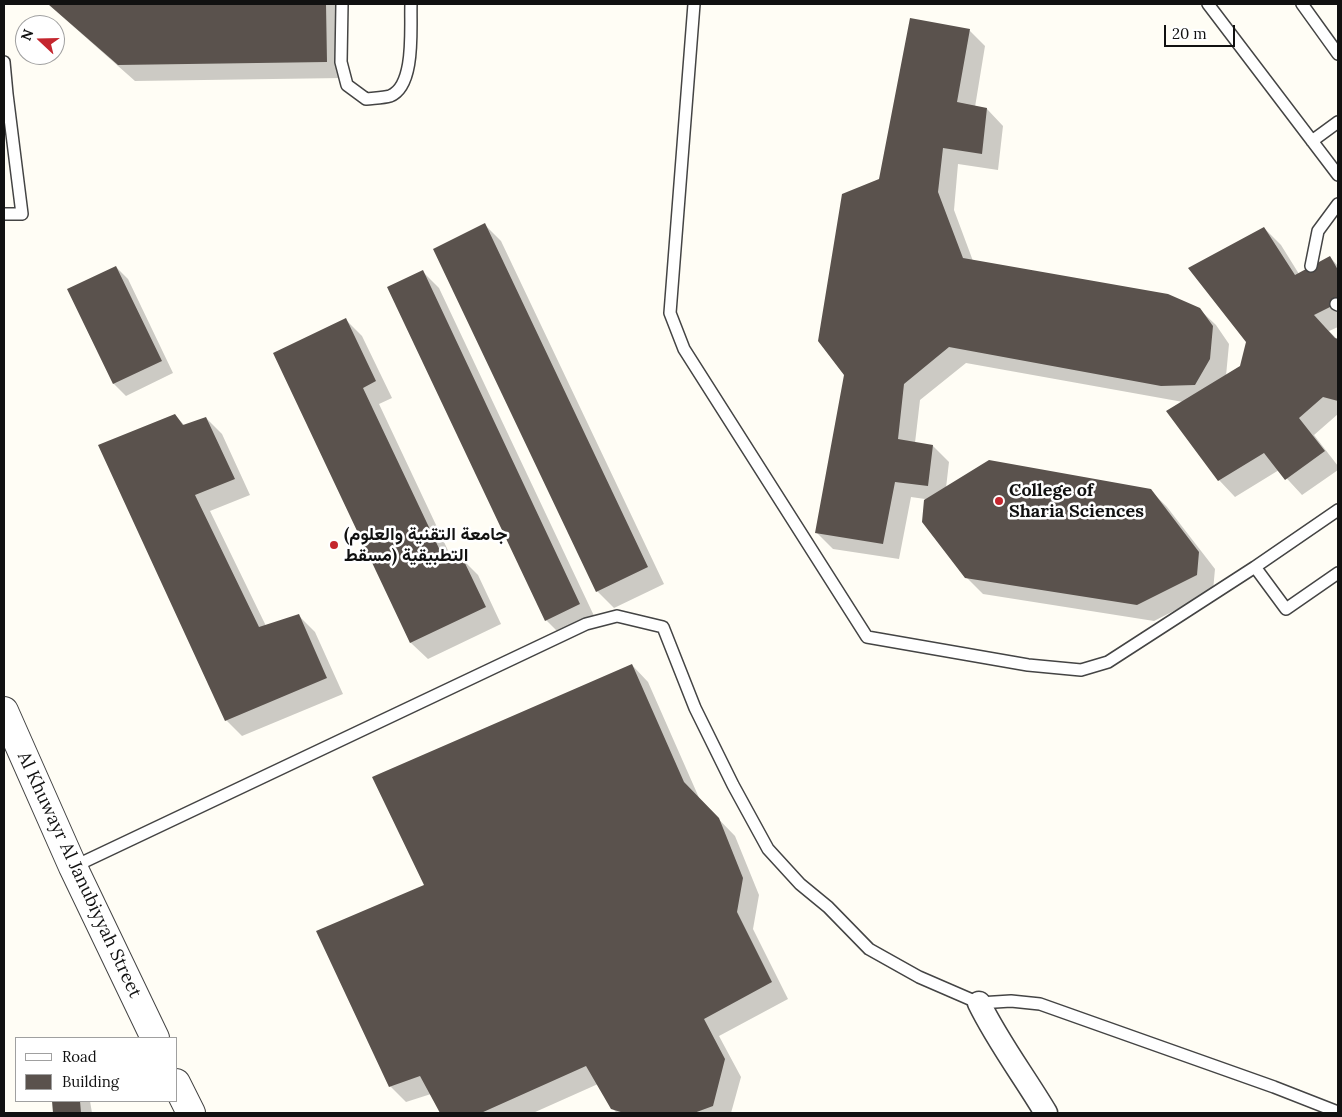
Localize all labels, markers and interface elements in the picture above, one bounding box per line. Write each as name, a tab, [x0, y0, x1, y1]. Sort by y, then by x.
north arrow	[15, 15, 65, 65]
scale bar	[1167, 15, 1238, 47]
text: 20 m	[1172, 24, 1207, 43]
text: N	[17, 27, 37, 43]
place label: College of Sharia Sciences	[1009, 480, 1144, 522]
marker: College of Sharia Sciences	[993, 495, 1005, 507]
place label: (جامعة التقنية والعلوم التطبيقية (مسقط	[344, 524, 507, 566]
marker: (جامعة التقنية والعلوم التطبيقية (مسقط	[328, 539, 340, 551]
street label: Al Khuwayr Al Janubiyyah Street	[12, 749, 146, 1001]
legend	[15, 1037, 178, 1102]
text: Road	[62, 1047, 97, 1066]
text: Building	[62, 1072, 119, 1091]

